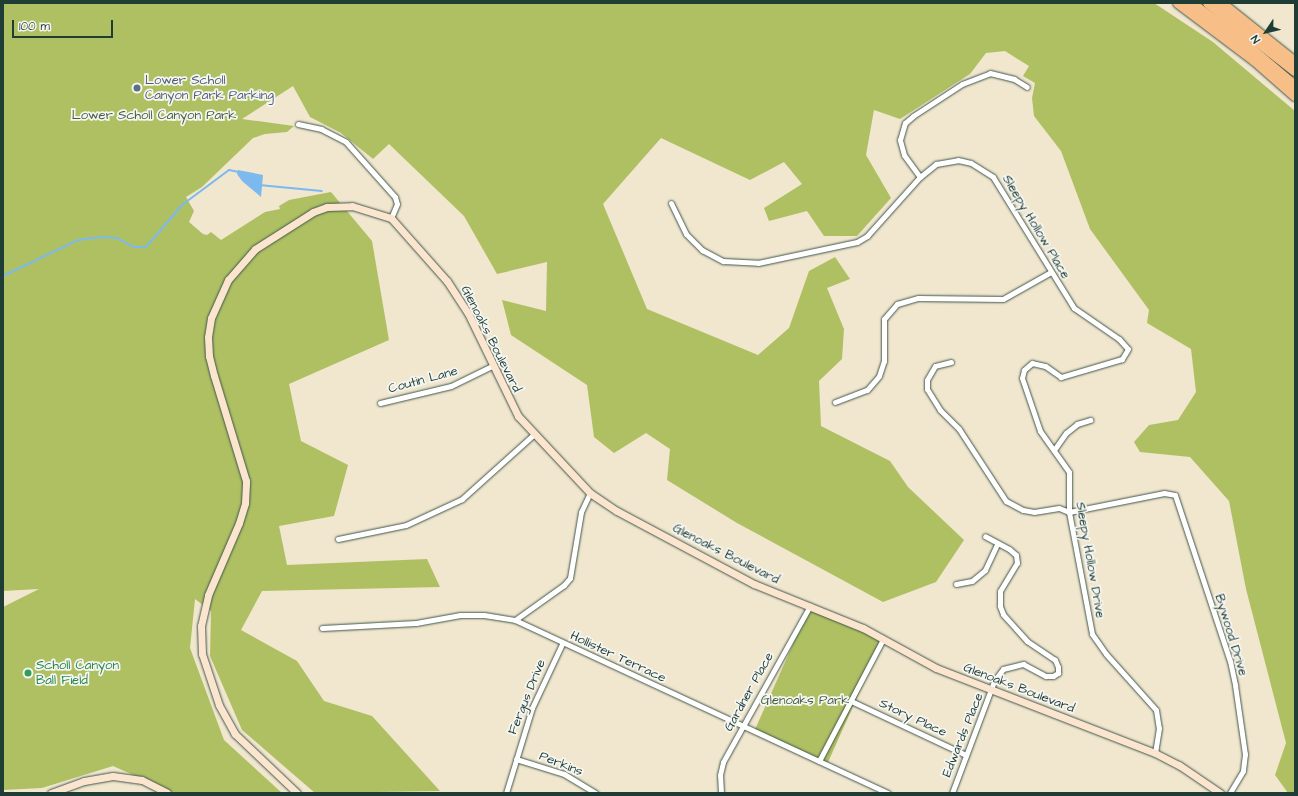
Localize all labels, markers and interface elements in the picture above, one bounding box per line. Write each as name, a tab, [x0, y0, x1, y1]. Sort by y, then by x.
scale bar	[14, 12, 115, 38]
north arrow	[1246, 12, 1286, 52]
text: 100 m	[19, 18, 50, 35]
text: N	[1248, 32, 1264, 46]
place label: Lower Scholl Canyon Park Parking	[145, 73, 274, 104]
marker: Lower Scholl Canyon Park Parking	[132, 83, 142, 93]
park label: Lower Scholl Canyon Park	[72, 107, 236, 123]
street label: Sleepy Hollow Place	[999, 172, 1073, 282]
street label: Glenoaks Boulevard	[457, 283, 525, 395]
street label: Coutin Lane	[387, 363, 459, 397]
street label: Sleepy Hollow Drive	[1072, 501, 1108, 619]
street label: Glenoaks Boulevard	[670, 520, 782, 588]
street label: Bywood Drive	[1211, 592, 1251, 678]
street label: Hollister Terrace	[568, 628, 668, 686]
street label: Gardner Place	[721, 650, 777, 734]
street label: Fergus Drive	[505, 657, 549, 737]
place label: Scholl Canyon Ball Field	[36, 658, 119, 689]
street label: Glenoaks Boulevard	[961, 660, 1077, 716]
marker: Scholl Canyon Ball Field	[23, 668, 33, 678]
street label: Edwards Place	[939, 691, 987, 779]
park label: Glenoaks Park	[761, 692, 849, 708]
street label: Story Place	[877, 696, 949, 740]
street label: Perkins	[537, 748, 585, 780]

